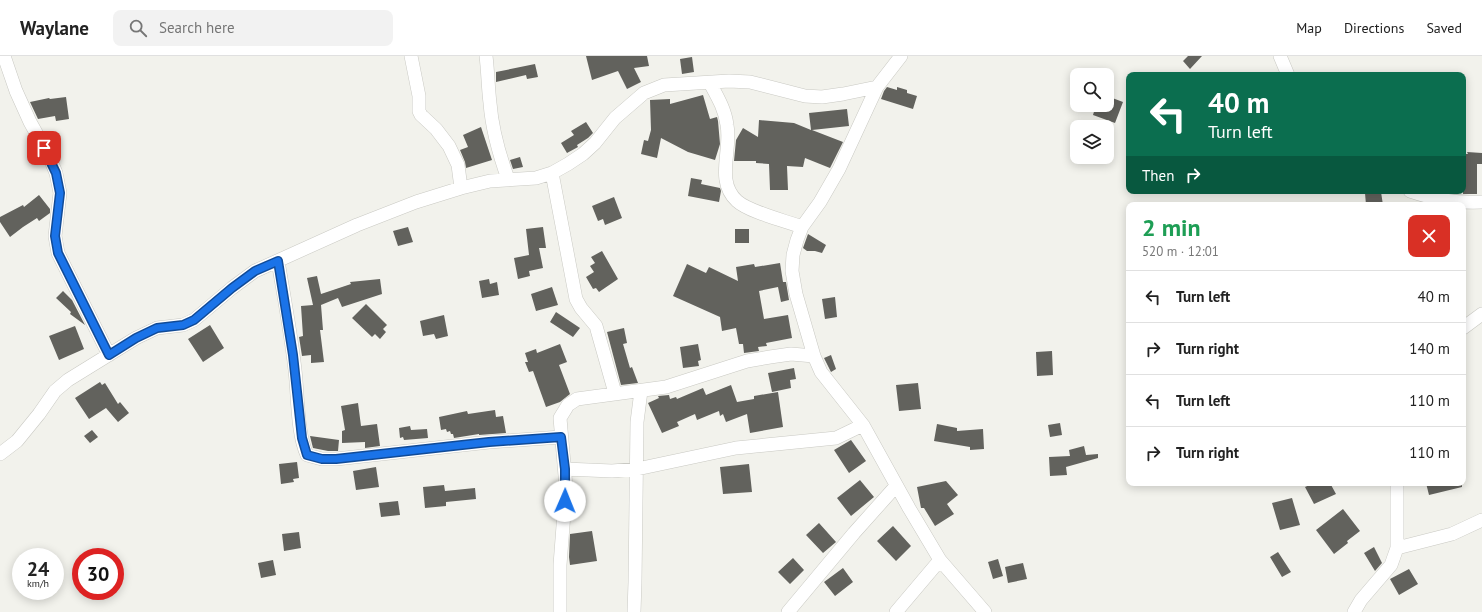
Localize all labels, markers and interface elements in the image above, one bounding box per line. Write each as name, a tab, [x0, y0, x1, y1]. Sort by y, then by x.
search box	[113, 10, 393, 46]
text: Waylane	[20, 16, 89, 40]
icon: search	[127, 17, 149, 39]
text: Search here	[159, 18, 235, 37]
text: Map	[1296, 19, 1322, 37]
text: Directions	[1344, 19, 1404, 37]
text: Saved	[1426, 19, 1462, 37]
map controls	[1070, 68, 1114, 164]
button: search	[1070, 68, 1114, 112]
text: 40 m	[1208, 84, 1269, 121]
icon: left	[1142, 88, 1194, 140]
button: layers	[1070, 120, 1114, 164]
text: Turn left	[1208, 120, 1273, 143]
pin	[27, 131, 61, 165]
icon: arrive	[33, 137, 55, 159]
icon: right	[1182, 164, 1204, 186]
text: Then	[1142, 166, 1174, 185]
text: 2 min	[1142, 212, 1201, 243]
button: close	[1408, 215, 1450, 257]
text: 520 m · 12:01	[1142, 243, 1219, 260]
icon: left	[1142, 286, 1164, 308]
text: Turn left	[1176, 287, 1230, 306]
text: 40 m	[1417, 287, 1450, 306]
icon: right	[1142, 338, 1164, 360]
text: Turn right	[1176, 339, 1239, 358]
text: 140 m	[1409, 339, 1450, 358]
icon: left	[1142, 390, 1164, 412]
text: Turn left	[1176, 391, 1230, 410]
text: 110 m	[1409, 391, 1450, 410]
icon: right	[1142, 442, 1164, 464]
text: Turn right	[1176, 443, 1239, 462]
text: 110 m	[1409, 443, 1450, 462]
position arrow	[544, 480, 586, 522]
speed limit sign: 30	[72, 548, 124, 600]
text: 24	[27, 556, 49, 582]
text: km/h	[27, 577, 49, 590]

